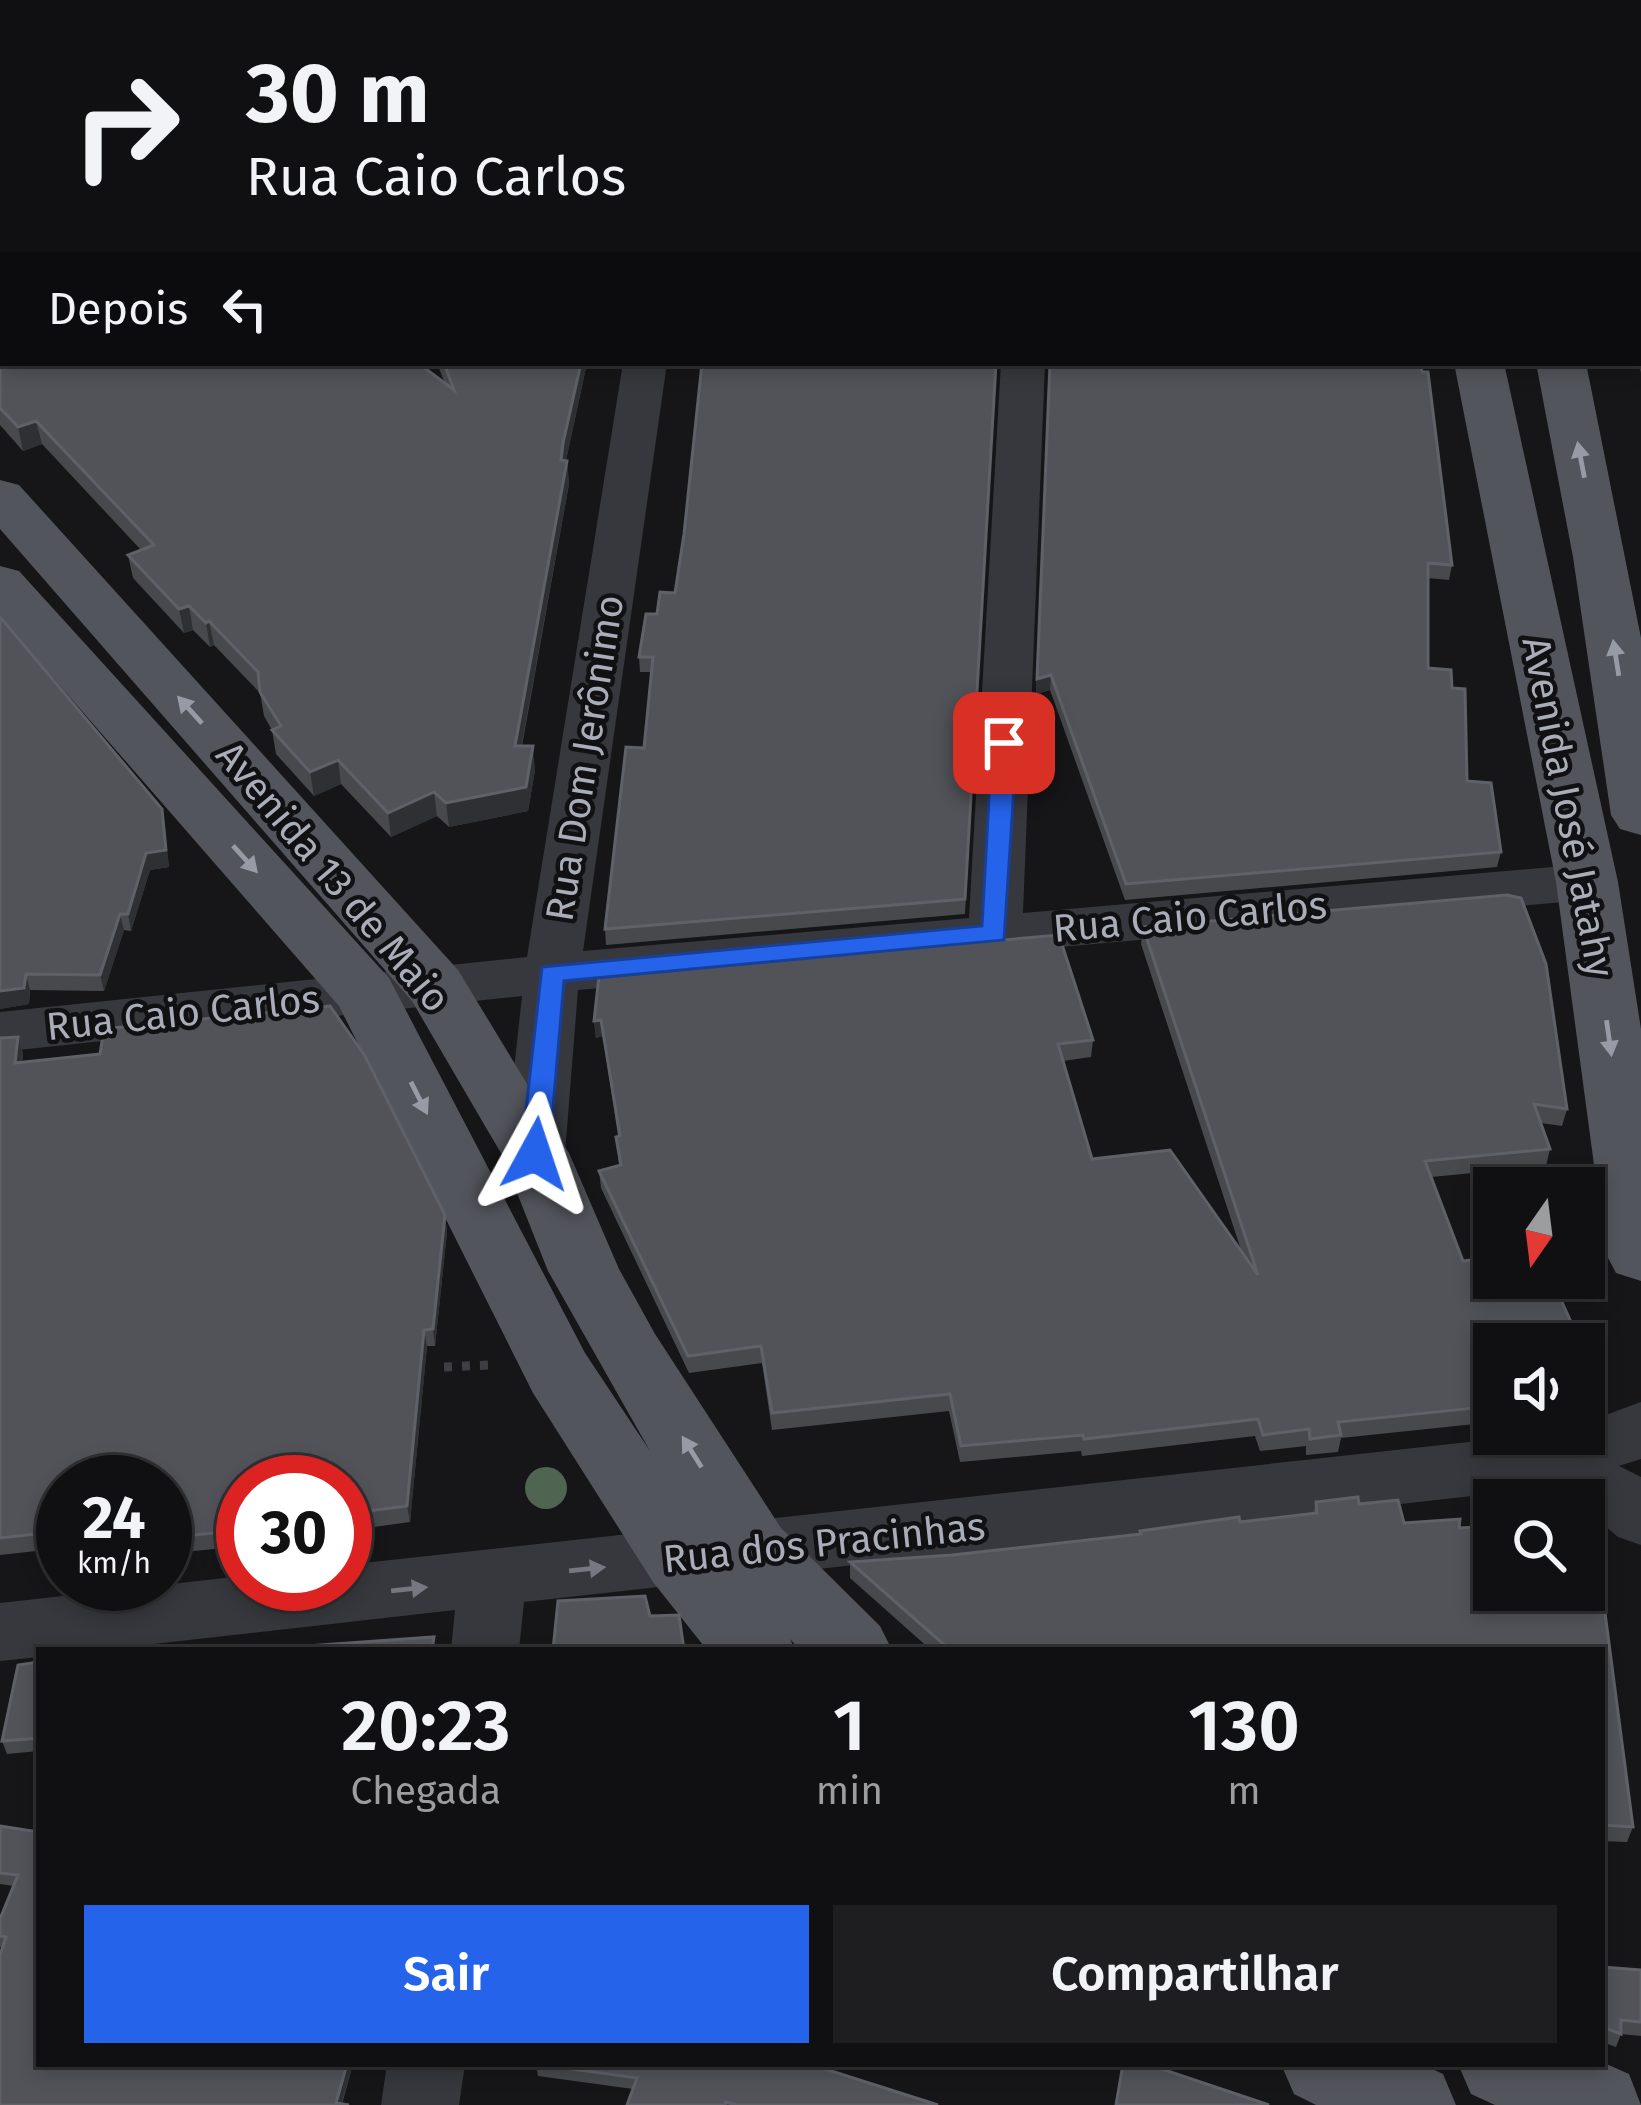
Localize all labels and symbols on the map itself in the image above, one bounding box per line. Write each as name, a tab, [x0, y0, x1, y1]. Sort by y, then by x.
one-way arrow	[1571, 441, 1590, 478]
street label: Rua Dom Jerônimo	[537, 592, 633, 924]
street label: Avenida José Jatahy	[1512, 633, 1624, 981]
one-way arrow	[1607, 639, 1626, 676]
pin	[953, 692, 1055, 794]
one-way arrow	[177, 696, 204, 725]
street label: Avenida 13 de Maio	[207, 733, 459, 1021]
one-way arrow	[231, 844, 258, 873]
street label: Rua Caio Carlos	[1051, 882, 1329, 952]
street label: Rua Caio Carlos	[44, 976, 322, 1050]
one-way arrow	[1600, 1020, 1619, 1057]
one-way arrow	[408, 1081, 428, 1115]
position arrow	[472, 1091, 598, 1217]
north arrow	[1473, 1167, 1605, 1299]
one-way arrow	[681, 1436, 703, 1468]
speed limit sign: 30	[216, 1455, 372, 1611]
street label: Rua dos Pracinhas	[661, 1503, 987, 1583]
one-way arrow	[568, 1560, 606, 1579]
one-way arrow	[391, 1579, 428, 1598]

